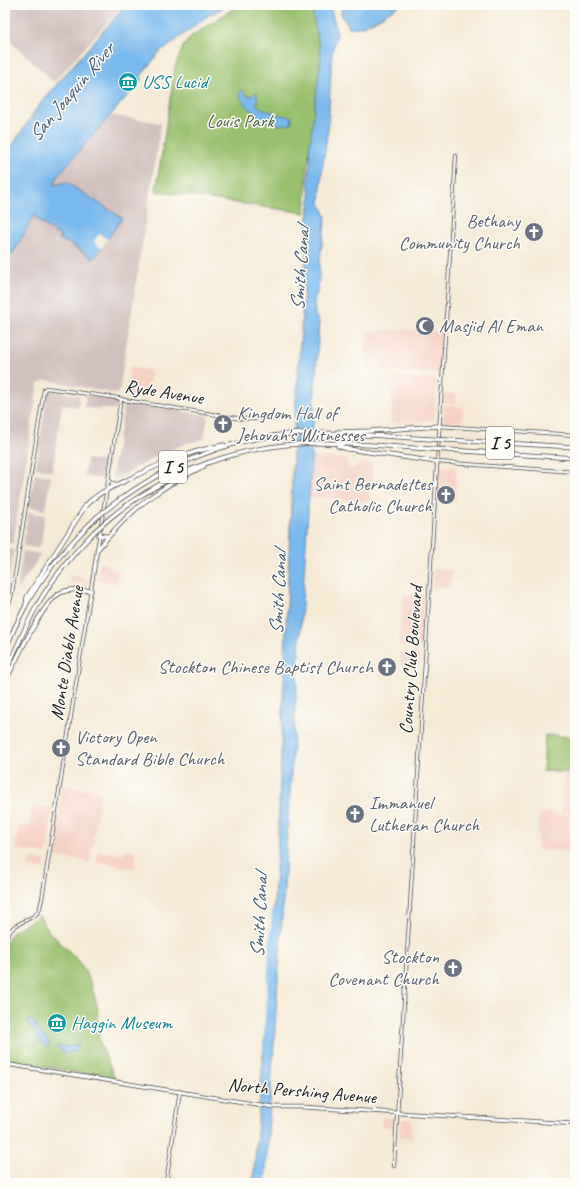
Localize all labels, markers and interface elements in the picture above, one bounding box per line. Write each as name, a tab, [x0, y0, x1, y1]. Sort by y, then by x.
water label: San Joaquin River	[23, 36, 121, 146]
place label: USS Lucid	[142, 70, 211, 94]
museum icon: USS Lucid	[117, 71, 139, 93]
park label: Louis Park	[207, 109, 275, 133]
place label: Bethany Community Church	[399, 209, 522, 255]
water label: Smith Canal	[285, 220, 316, 311]
church icon: Bethany Community Church	[523, 221, 545, 243]
place label: Masjid Al Eman	[439, 314, 544, 338]
mosque icon: Masjid Al Eman	[414, 315, 436, 337]
street label: Ryde Avenue	[123, 374, 207, 410]
place label: Kingdom Hall of Jehovah's Witnesses	[236, 401, 366, 447]
church icon: Kingdom Hall of Jehovah's Witnesses	[212, 413, 234, 435]
road number: I 5	[486, 427, 514, 459]
road number: I 5	[159, 451, 187, 483]
place label: Saint Bernadettes Catholic Church	[313, 472, 434, 518]
church icon: Saint Bernadettes Catholic Church	[435, 484, 457, 506]
water label: Smith Canal	[263, 544, 293, 635]
street label: Monte Diablo Avenue	[45, 582, 90, 722]
street label: Country Club Boulevard	[394, 582, 428, 735]
place label: Stockton Chinese Baptist Church	[158, 655, 374, 679]
church icon: Stockton Chinese Baptist Church	[376, 656, 398, 678]
place label: Victory Open Standard Bible Church	[75, 725, 226, 771]
church icon: Victory Open Standard Bible Church	[50, 737, 72, 759]
place label: Immanuel Lutheran Church	[369, 791, 480, 837]
church icon: Immanuel Lutheran Church	[344, 803, 366, 825]
water label: Smith Canal	[244, 867, 274, 958]
place label: Stockton Covenant Church	[328, 945, 440, 991]
church icon: Stockton Covenant Church	[442, 957, 464, 979]
place label: Haggin Museum	[71, 1011, 174, 1035]
museum icon: Haggin Museum	[46, 1012, 68, 1034]
street label: North Pershing Avenue	[227, 1073, 379, 1110]

